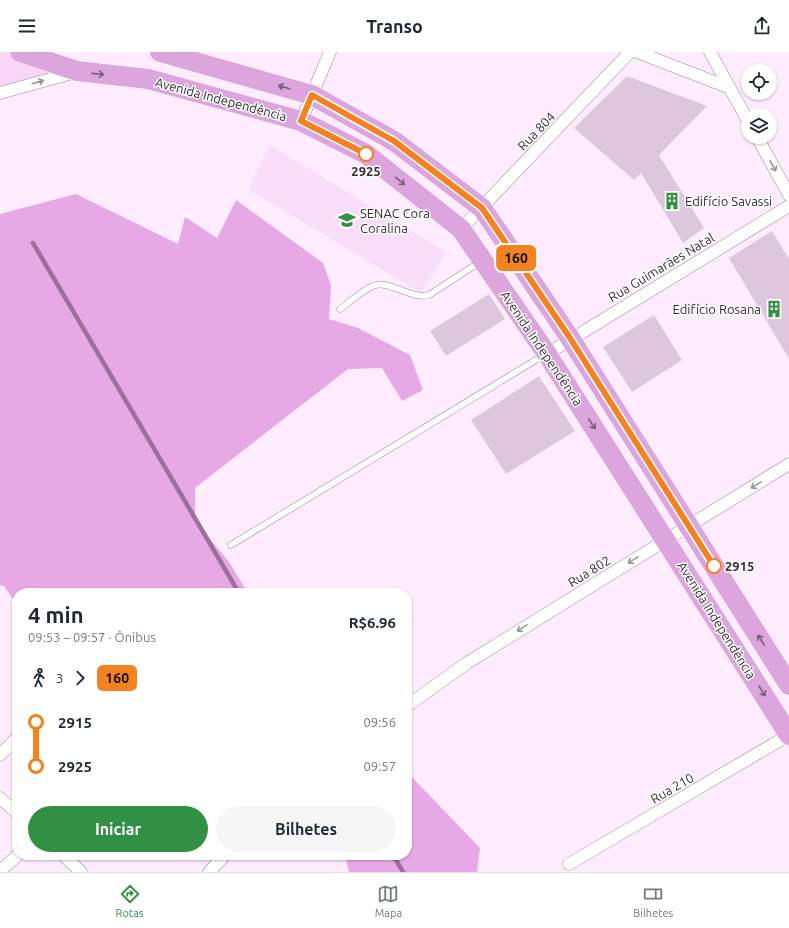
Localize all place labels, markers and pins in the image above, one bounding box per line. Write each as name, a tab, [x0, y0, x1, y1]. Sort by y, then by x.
marker: 2925	[358, 146, 374, 162]
place label: 2925	[351, 164, 381, 178]
building icon: Edifício Savassi	[662, 191, 682, 211]
place label: Edifício Savassi	[685, 194, 772, 208]
place label: SENAC Cora Coralina	[360, 206, 430, 235]
school or university icon: SENAC Cora Coralina	[337, 210, 357, 230]
building icon: Edifício Rosana	[764, 299, 784, 319]
place label: Edifício Rosana	[673, 302, 761, 316]
marker: 2915	[706, 558, 722, 574]
place label: 2915	[725, 559, 754, 573]

